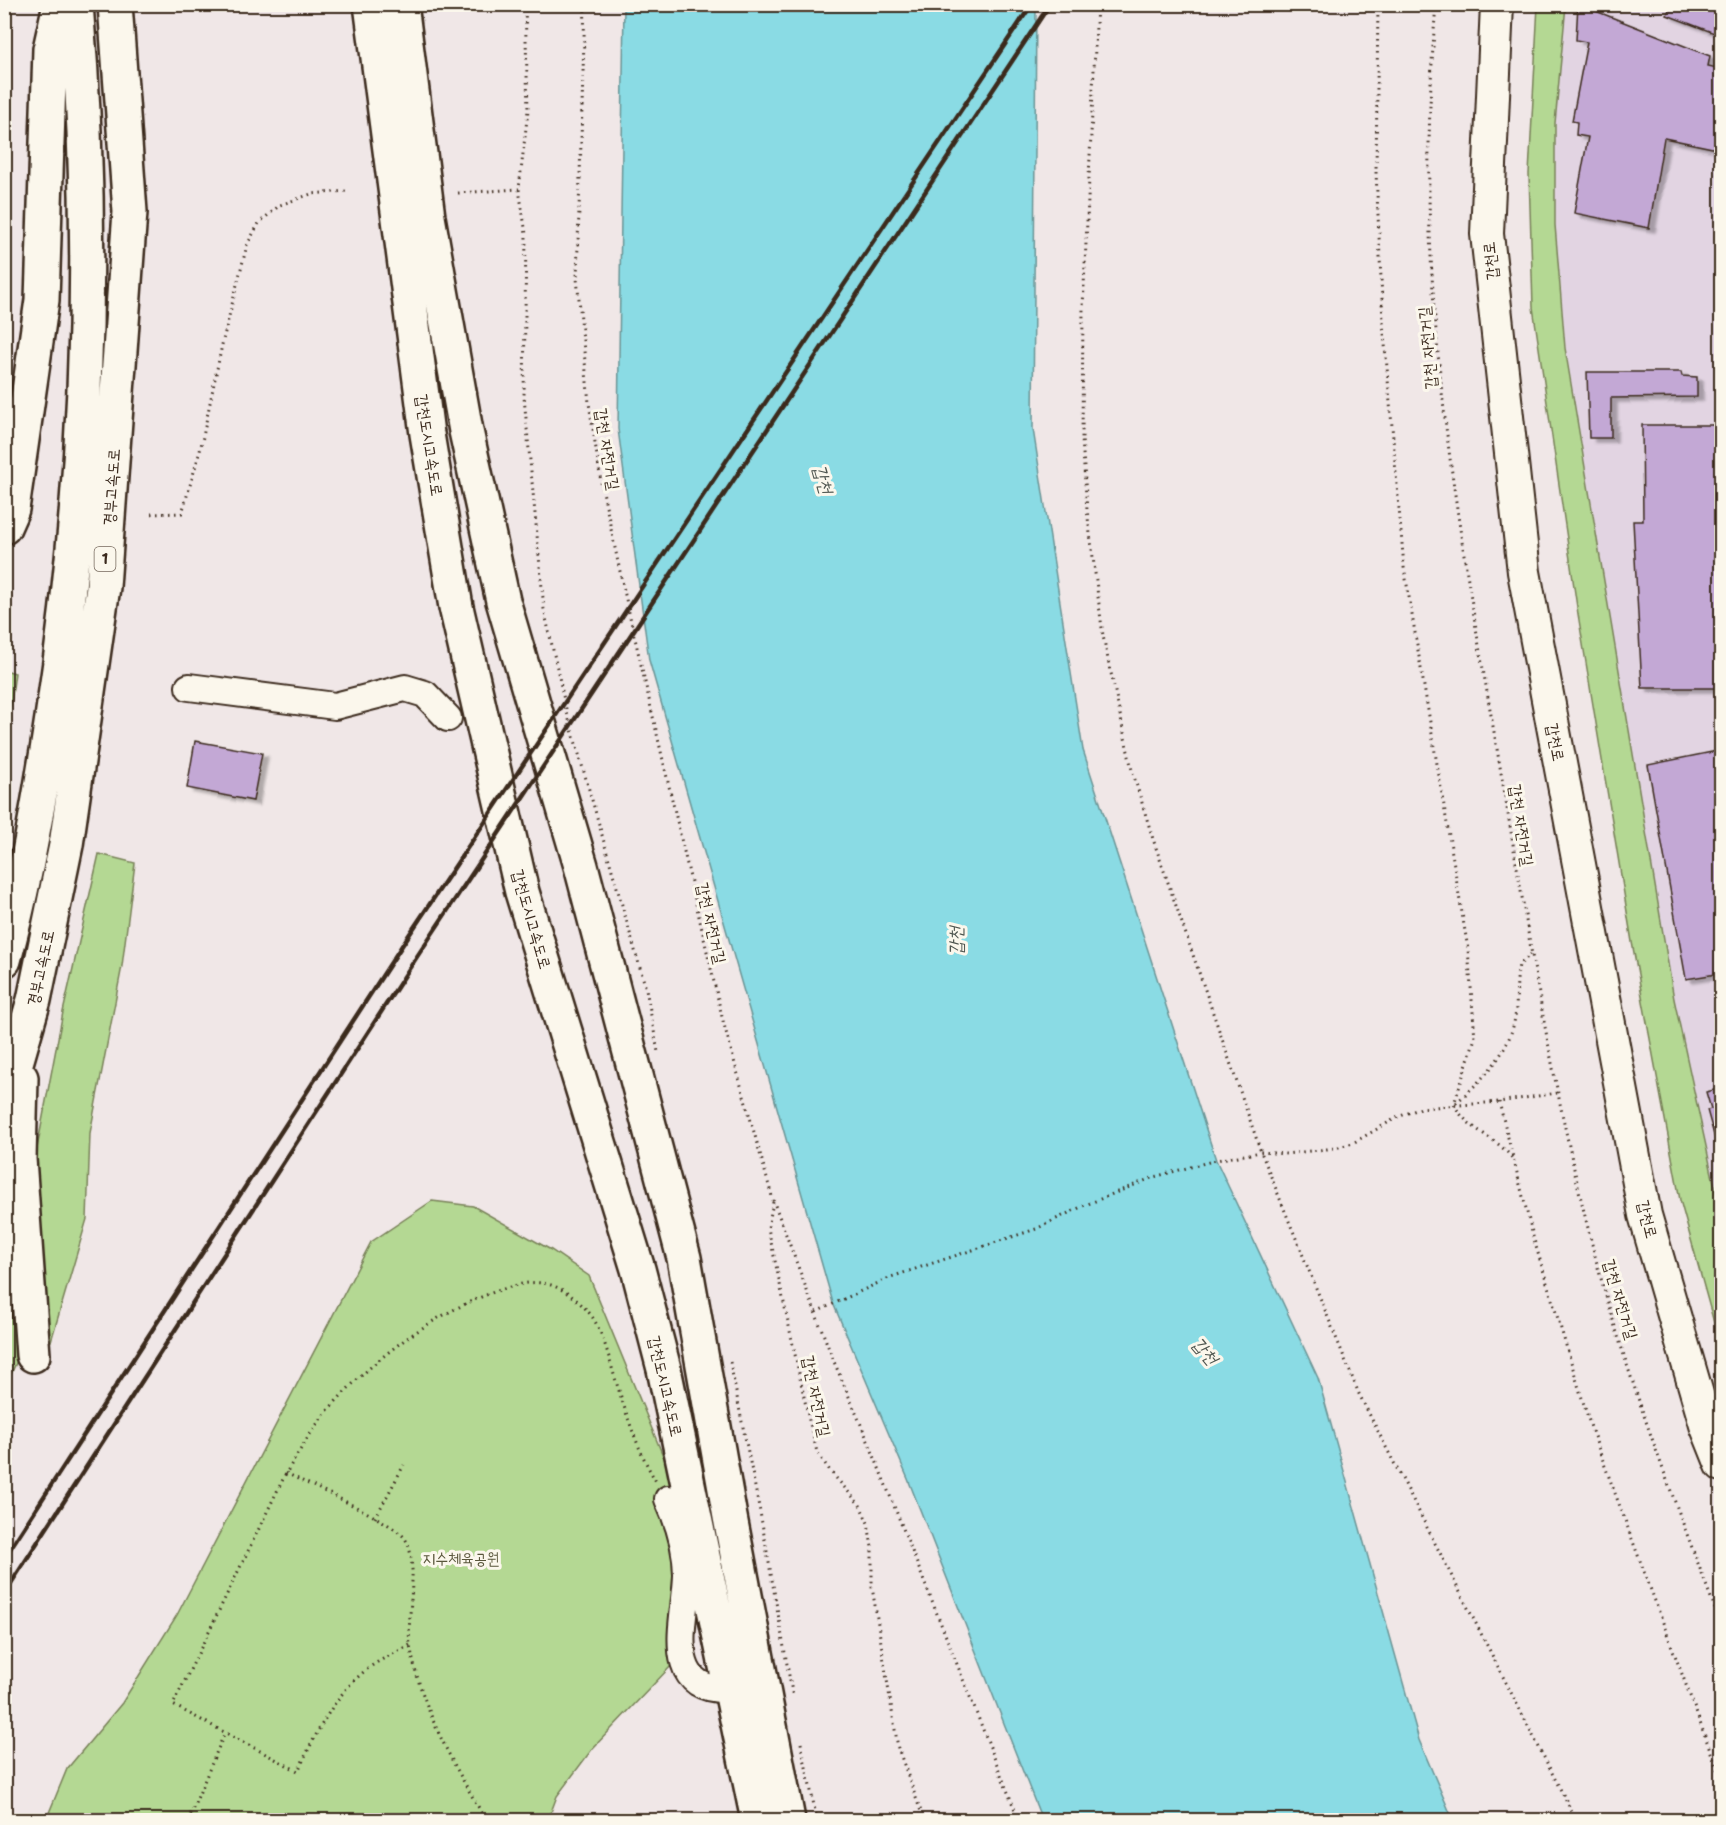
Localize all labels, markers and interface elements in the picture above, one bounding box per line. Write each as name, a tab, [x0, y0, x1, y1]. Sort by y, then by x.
street label: 갑천로	[1478, 241, 1503, 281]
street label: 갑천 자전거길	[1413, 306, 1442, 390]
street label: 갑천도시고속도로	[411, 393, 448, 498]
street label: 갑천 자전거길	[591, 407, 624, 492]
street label: 경부고속도로	[98, 448, 125, 526]
water label: 갑천	[807, 462, 839, 498]
road number: 1	[94, 547, 116, 571]
street label: 갑천로	[1542, 721, 1570, 763]
street label: 갑천 자전거길	[1505, 783, 1538, 868]
street label: 갑천도시고속도로	[507, 867, 556, 972]
street label: 갑천 자전거길	[692, 880, 731, 966]
water label: 갑천	[944, 925, 968, 955]
street label: 경부고속도로	[22, 928, 59, 1008]
street label: 갑천로	[1633, 1198, 1662, 1240]
street label: 갑천 자전거길	[1598, 1257, 1643, 1342]
water label: 갑천	[1186, 1332, 1224, 1371]
street label: 갑천도시고속도로	[644, 1334, 687, 1439]
street label: 갑천 자전거길	[798, 1353, 835, 1439]
park label: 지수체육공원	[422, 1548, 500, 1569]

